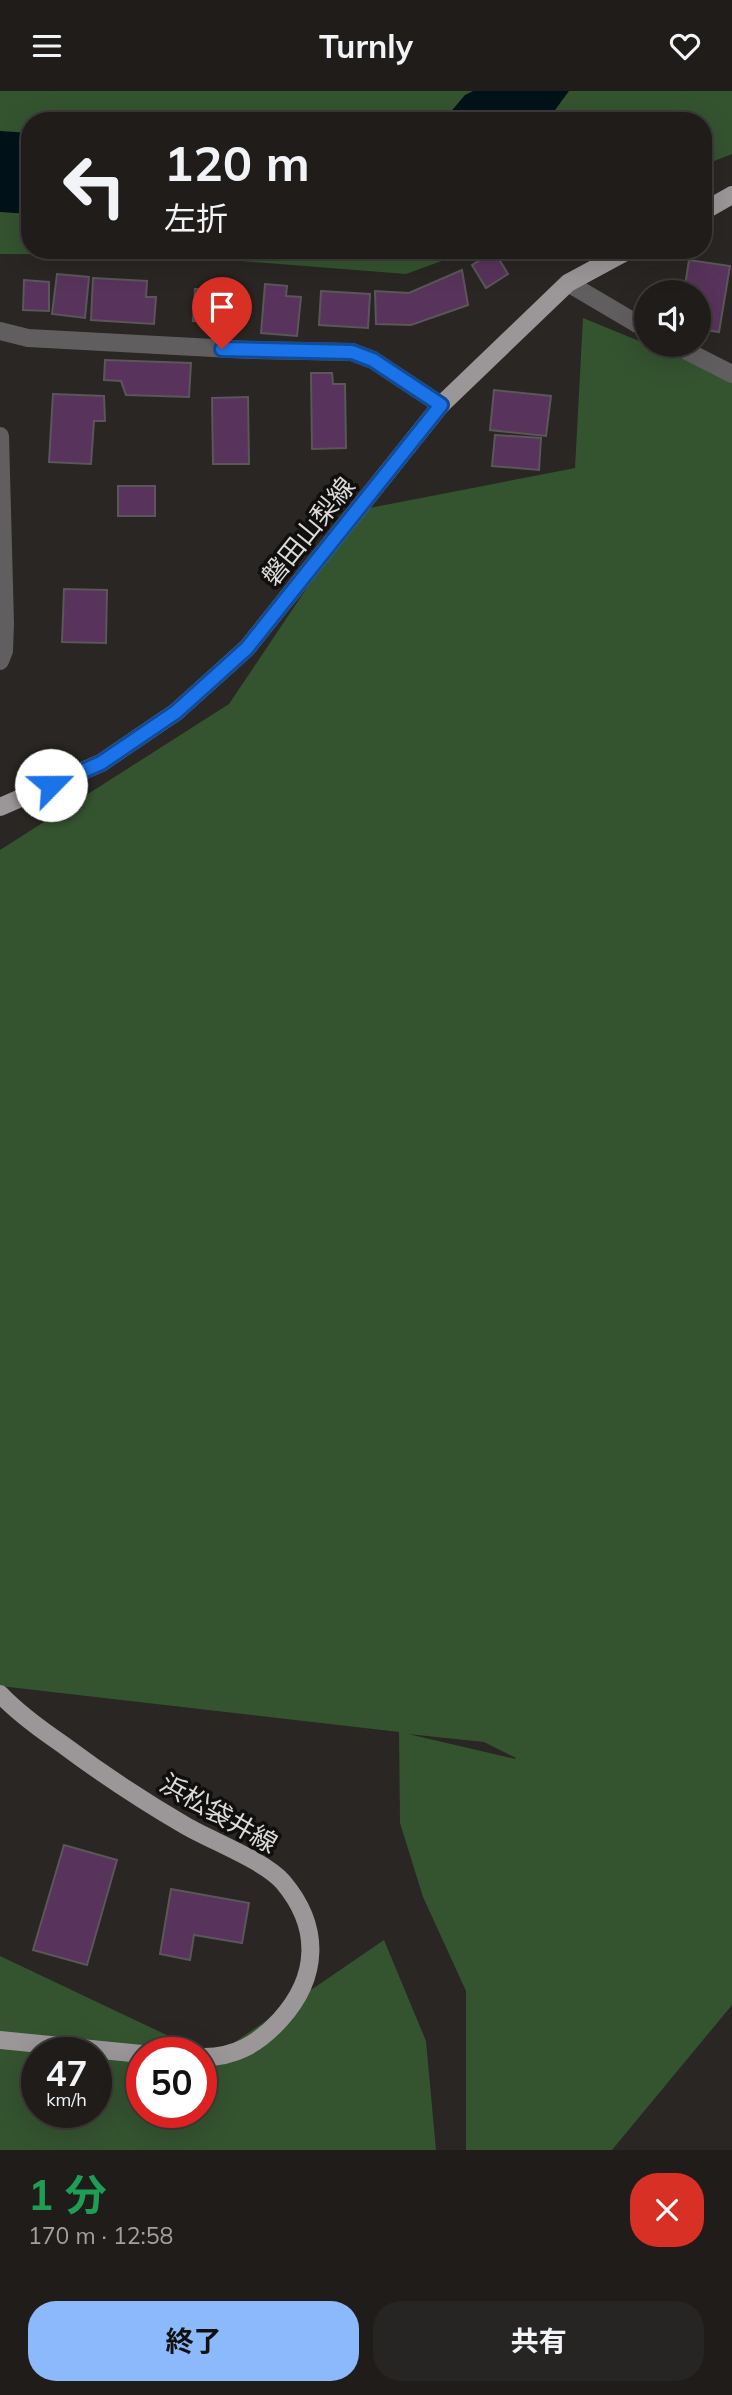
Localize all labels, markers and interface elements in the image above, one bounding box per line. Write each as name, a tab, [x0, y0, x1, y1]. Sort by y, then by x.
text: Turnly	[319, 26, 413, 66]
icon: menu	[28, 27, 66, 65]
icon: heart	[666, 27, 704, 65]
text: 120 m	[164, 132, 310, 193]
icon: left	[49, 140, 140, 231]
text: 左折	[164, 198, 228, 238]
pin	[192, 277, 252, 349]
map controls	[634, 280, 711, 357]
button: sound	[634, 280, 711, 357]
icon: arrive	[203, 288, 241, 326]
street label: 磐田山梨線	[254, 470, 362, 592]
position arrow	[14, 748, 88, 822]
street label: 浜松袋井線	[154, 1766, 284, 1860]
speed limit sign: 50	[126, 2037, 217, 2128]
text: 47	[45, 2051, 88, 2095]
text: km/h	[46, 2088, 87, 2111]
text: 1 分	[28, 2168, 107, 2221]
button: close	[630, 2173, 704, 2247]
text: 170 m · 12:58	[28, 2221, 173, 2250]
button: 終了	[28, 2301, 359, 2381]
button: 共有	[373, 2301, 704, 2381]

